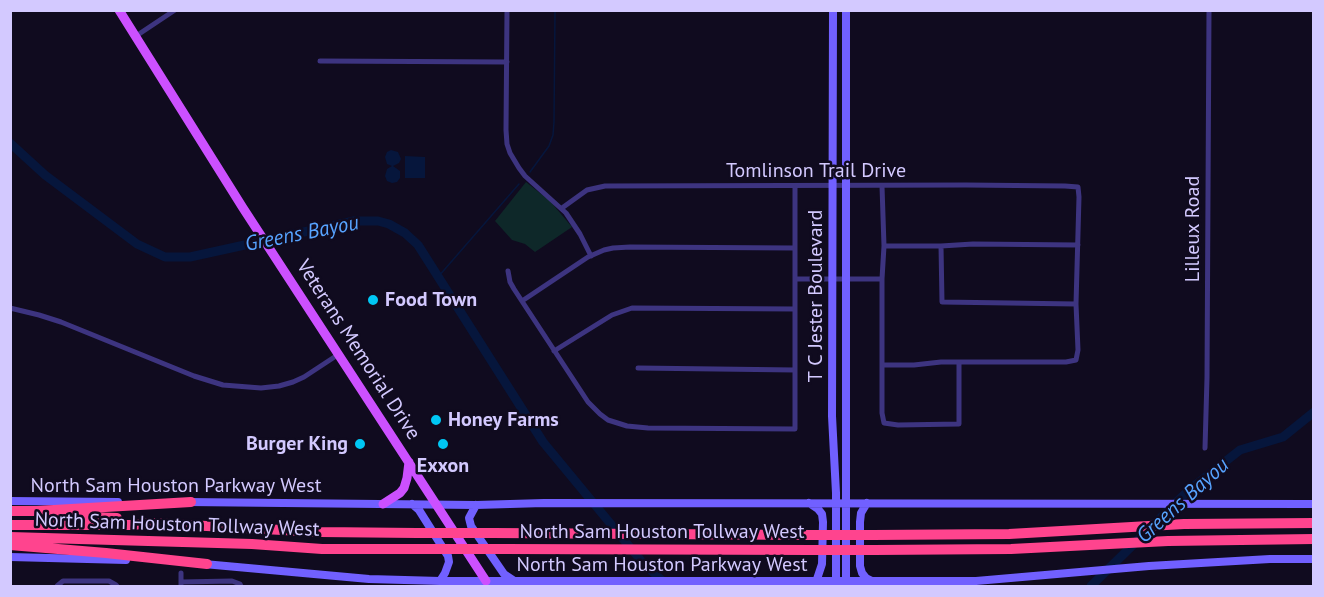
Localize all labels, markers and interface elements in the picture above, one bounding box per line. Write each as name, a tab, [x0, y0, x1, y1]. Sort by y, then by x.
street label: Tomlinson Trail Drive	[726, 159, 906, 183]
street label: Lilleux Road	[1181, 176, 1205, 282]
street label: T C Jester Boulevard	[804, 210, 828, 382]
water label: Greens Bayou	[243, 211, 361, 257]
street label: Veterans Memorial Drive	[291, 256, 425, 444]
place label: Food Town	[385, 288, 477, 312]
marker: Food Town	[366, 293, 380, 307]
place label: Honey Farms	[448, 408, 559, 432]
marker: Honey Farms	[429, 413, 443, 427]
place label: Burger King	[246, 432, 348, 456]
marker: Burger King	[353, 437, 367, 451]
marker: Exxon	[436, 437, 450, 451]
water label: Greens Bayou	[1132, 453, 1234, 549]
place label: Exxon	[417, 454, 469, 478]
street label: North Sam Houston Parkway West	[31, 474, 321, 498]
street label: North Sam Houston Tollway West	[34, 508, 320, 542]
street label: North Sam Houston Tollway West	[520, 520, 804, 544]
street label: North Sam Houston Parkway West	[517, 553, 807, 577]

